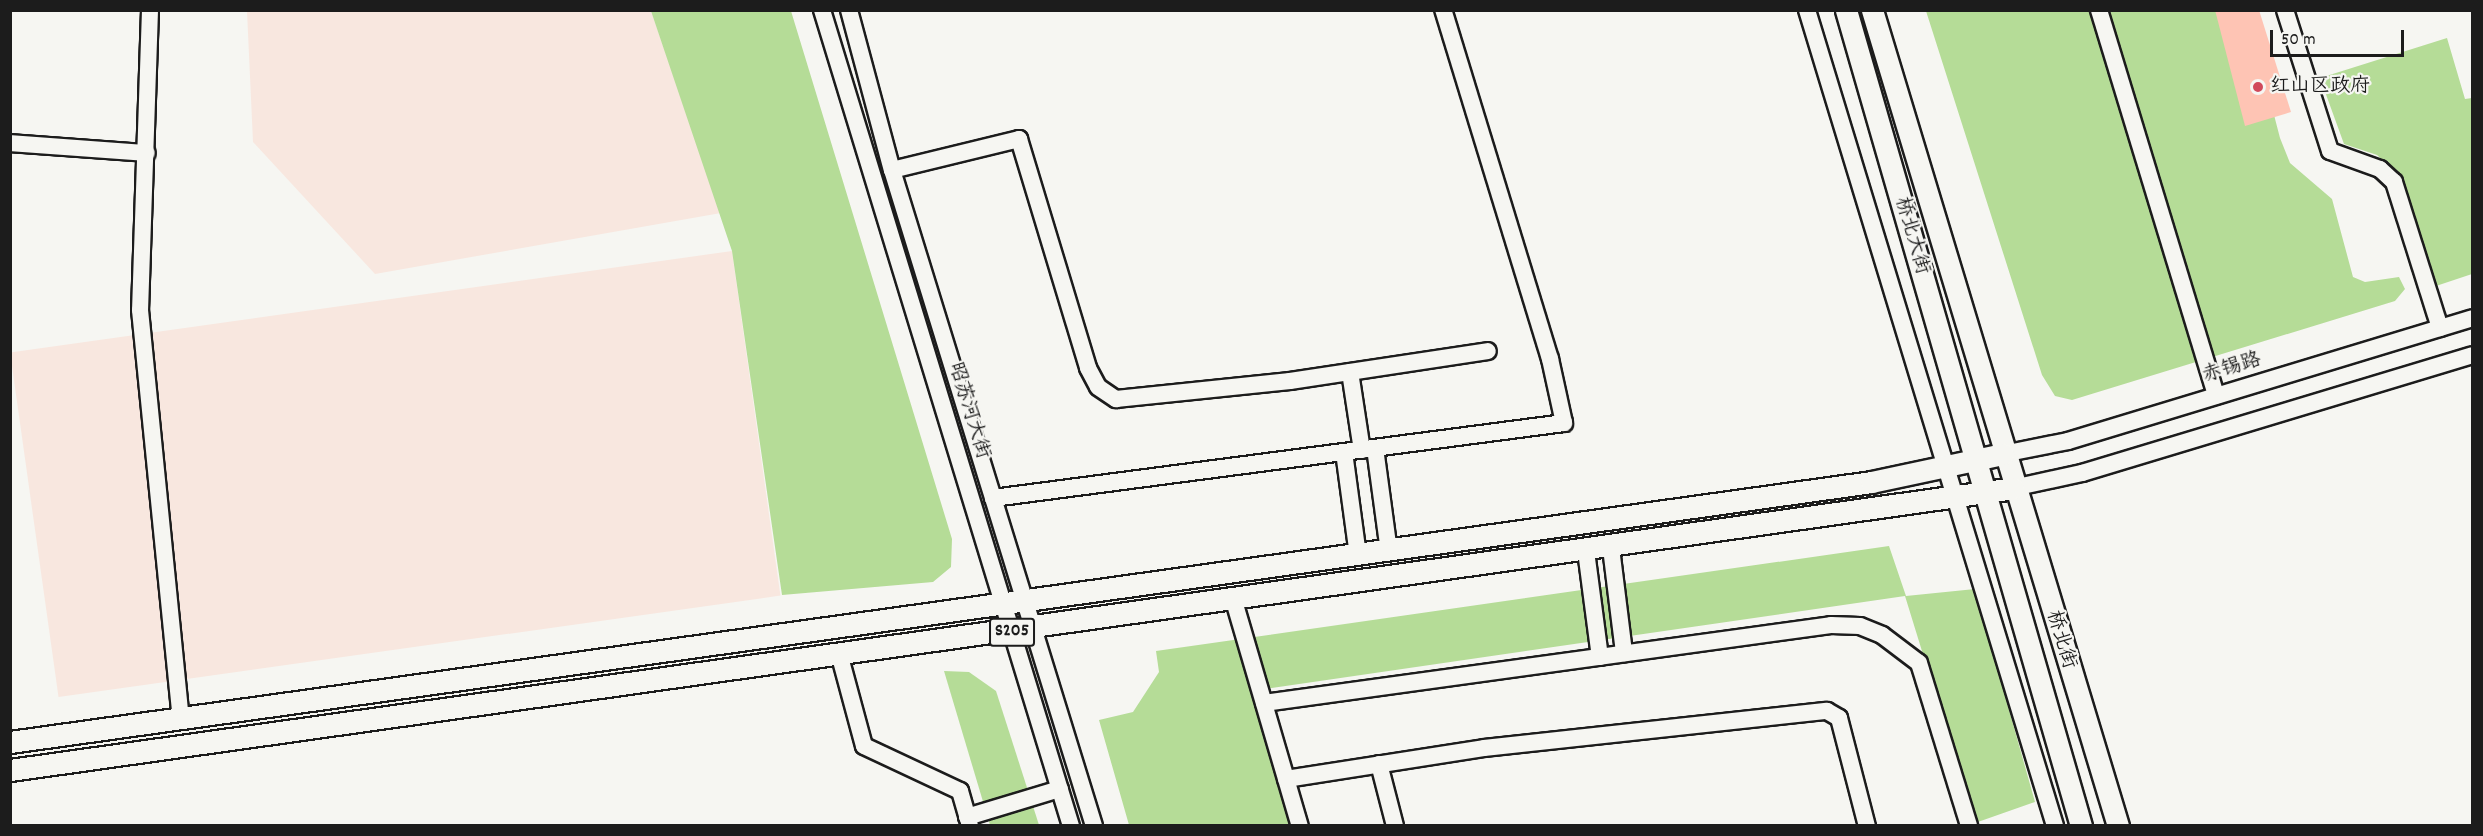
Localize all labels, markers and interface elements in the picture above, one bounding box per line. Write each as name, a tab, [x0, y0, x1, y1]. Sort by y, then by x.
scale bar	[2273, 18, 2406, 56]
text: 50 m	[2281, 28, 2316, 53]
place label: 红山区政府	[2270, 75, 2370, 99]
marker: 红山区政府	[2251, 80, 2265, 94]
street label: 桥北大街	[1888, 194, 1934, 278]
street label: 赤锡路	[2200, 349, 2264, 389]
street label: 昭苏河大街	[942, 360, 994, 462]
street label: 桥北街	[2040, 608, 2080, 672]
road number: S205	[988, 617, 1036, 647]

